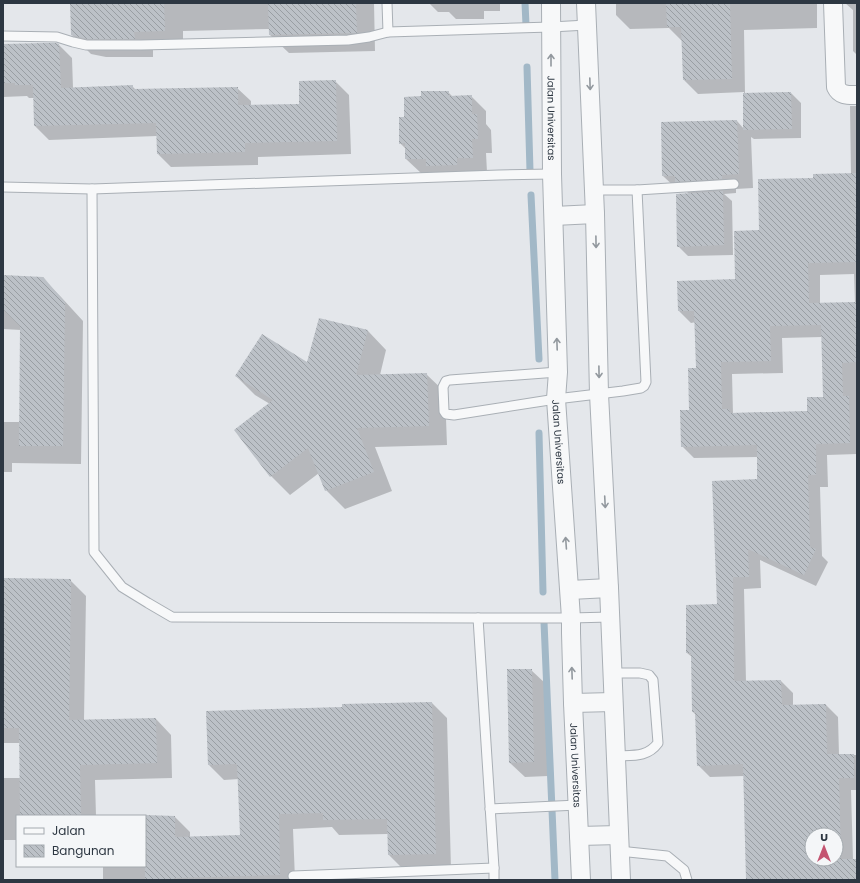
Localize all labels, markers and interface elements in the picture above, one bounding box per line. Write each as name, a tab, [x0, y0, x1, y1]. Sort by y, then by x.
one-way arrow	[547, 54, 555, 67]
street label: Jalan Universitas	[543, 75, 559, 161]
one-way arrow	[586, 77, 593, 90]
one-way arrow	[592, 235, 600, 248]
one-way arrow	[553, 338, 561, 351]
one-way arrow	[595, 365, 602, 378]
street label: Jalan Universitas	[548, 399, 569, 485]
one-way arrow	[601, 495, 608, 508]
one-way arrow	[563, 537, 570, 550]
one-way arrow	[568, 667, 576, 680]
street label: Jalan Universitas	[566, 722, 585, 808]
legend	[16, 815, 146, 867]
text: Jalan	[52, 822, 85, 839]
north arrow	[804, 827, 844, 867]
text: U	[820, 829, 828, 845]
text: Bangunan	[52, 842, 114, 859]

